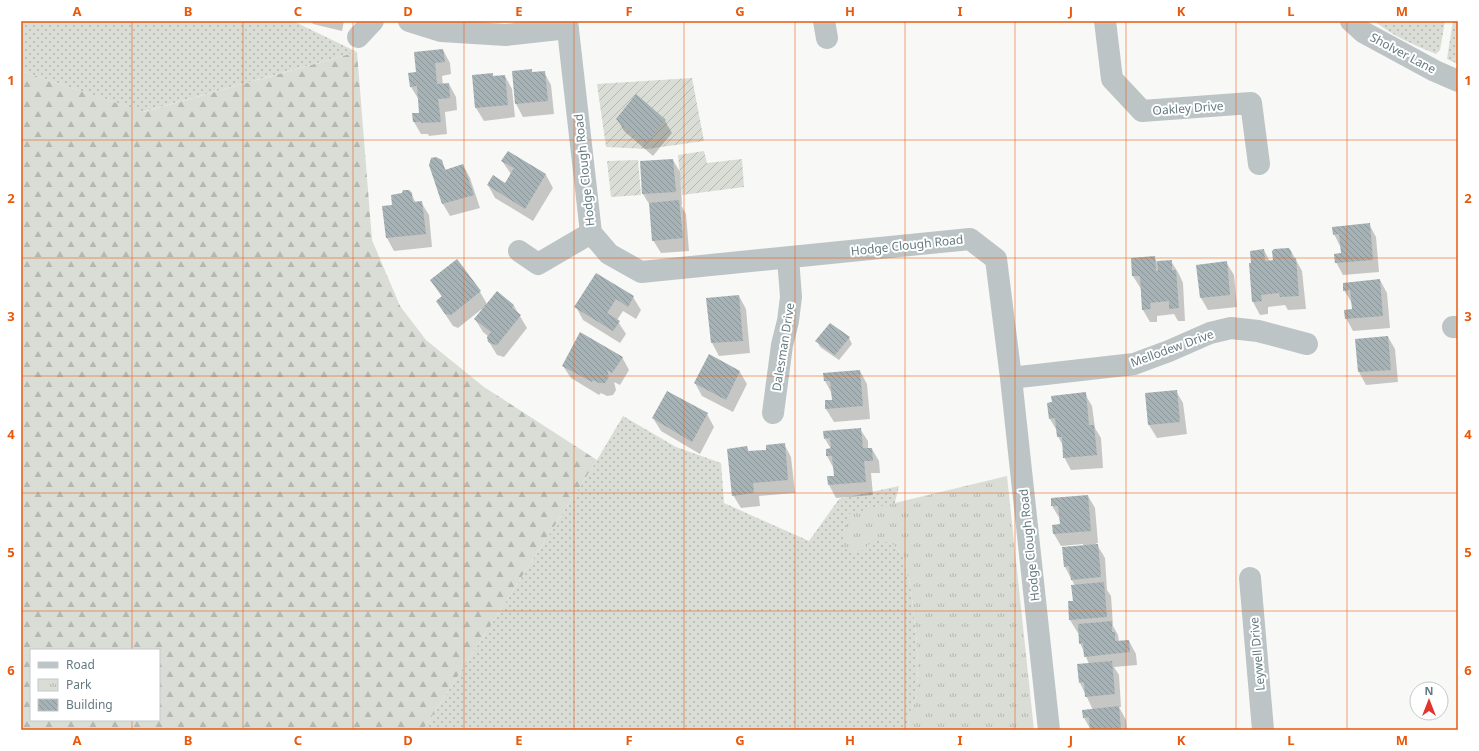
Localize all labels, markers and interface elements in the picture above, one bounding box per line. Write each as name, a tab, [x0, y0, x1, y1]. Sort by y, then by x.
text: A	[73, 2, 82, 20]
text: B	[184, 2, 192, 20]
text: C	[294, 2, 302, 20]
text: D	[403, 2, 413, 20]
text: E	[515, 2, 523, 20]
text: F	[625, 2, 633, 20]
text: G	[735, 2, 745, 20]
text: H	[845, 2, 855, 20]
text: I	[957, 2, 963, 20]
text: J	[1068, 2, 1073, 20]
text: K	[1177, 2, 1186, 20]
text: L	[1287, 2, 1295, 20]
text: M	[1396, 2, 1408, 20]
street label: Sholver Lane	[1367, 28, 1439, 78]
text: 1	[7, 71, 15, 89]
text: 1	[1464, 71, 1472, 89]
street label: Oakley Drive	[1152, 97, 1224, 119]
street label: Hodge Clough Road	[570, 113, 598, 227]
text: 2	[7, 189, 15, 207]
text: 2	[1464, 189, 1472, 207]
street label: Hodge Clough Road	[850, 231, 964, 259]
street label: Dalesman Drive	[768, 301, 798, 392]
text: 3	[7, 307, 15, 325]
text: 3	[1464, 307, 1472, 325]
street label: Mellodew Drive	[1128, 325, 1216, 371]
text: 4	[7, 425, 15, 443]
text: 4	[1464, 425, 1472, 443]
street label: Hodge Clough Road	[1015, 488, 1043, 602]
text: 5	[7, 543, 15, 561]
text: 5	[1464, 543, 1472, 561]
street label: Leywell Drive	[1245, 616, 1269, 692]
legend	[30, 649, 160, 721]
text: Road	[66, 656, 95, 673]
text: 6	[7, 661, 15, 679]
text: 6	[1464, 661, 1472, 679]
text: Park	[66, 676, 92, 693]
north arrow	[1409, 681, 1449, 721]
text: N	[1425, 683, 1433, 698]
text: Building	[66, 696, 113, 713]
text: A	[73, 731, 82, 749]
text: B	[184, 731, 192, 749]
text: C	[294, 731, 302, 749]
text: D	[403, 731, 413, 749]
text: E	[515, 731, 523, 749]
text: F	[625, 731, 633, 749]
text: G	[735, 731, 745, 749]
text: H	[845, 731, 855, 749]
text: I	[957, 731, 963, 749]
text: J	[1068, 731, 1073, 749]
text: K	[1177, 731, 1186, 749]
text: L	[1287, 731, 1295, 749]
text: M	[1396, 731, 1408, 749]

